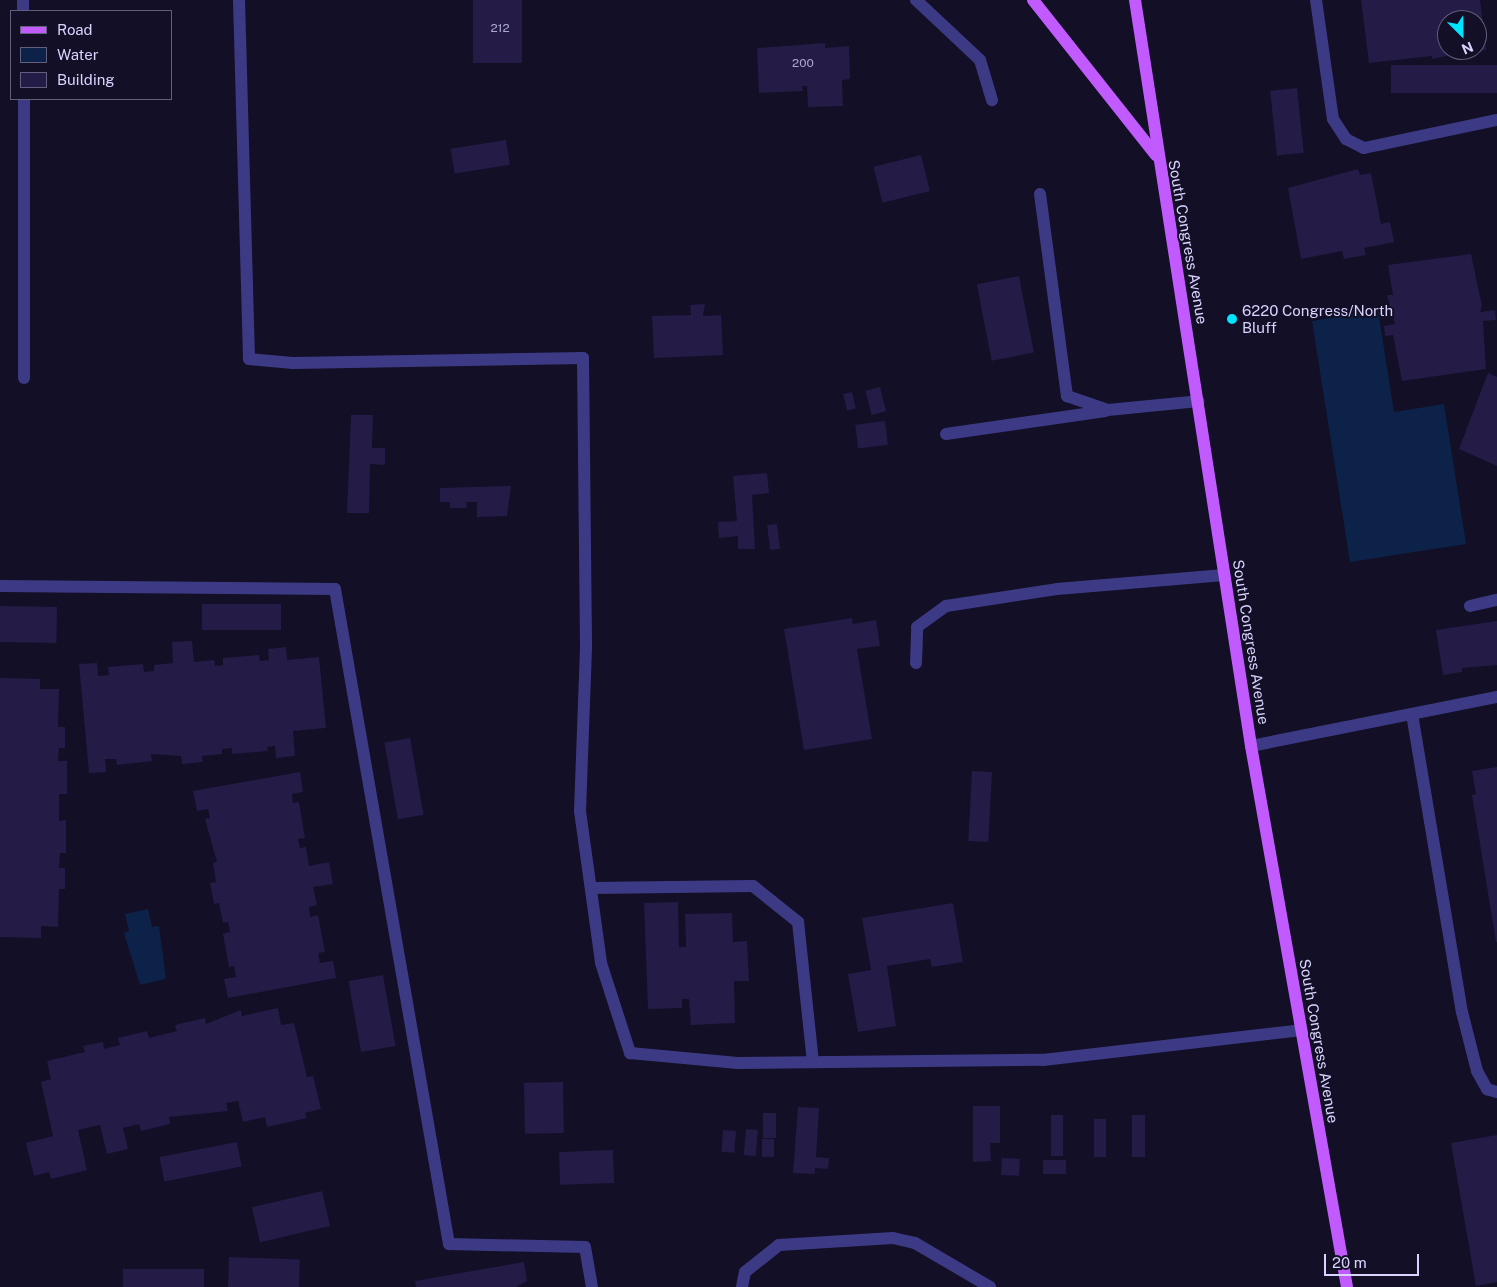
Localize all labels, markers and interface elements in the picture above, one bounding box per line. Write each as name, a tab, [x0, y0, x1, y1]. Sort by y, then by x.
legend	[10, 10, 172, 100]
north arrow	[1437, 10, 1487, 60]
text: Road	[57, 21, 93, 38]
house number: 212	[490, 22, 510, 36]
text: N	[1459, 38, 1476, 57]
text: Water	[57, 46, 99, 63]
house number: 200	[792, 57, 814, 71]
text: Building	[57, 71, 115, 88]
street label: South Congress Avenue	[1165, 158, 1211, 326]
place label: 6220 Congress/North Bluff	[1242, 301, 1393, 336]
marker: 6220 Congress/North Bluff	[1226, 313, 1238, 325]
street label: South Congress Avenue	[1229, 558, 1273, 726]
street label: South Congress Avenue	[1296, 957, 1342, 1125]
scale bar	[1327, 1244, 1422, 1276]
text: 20 m	[1332, 1254, 1367, 1271]

